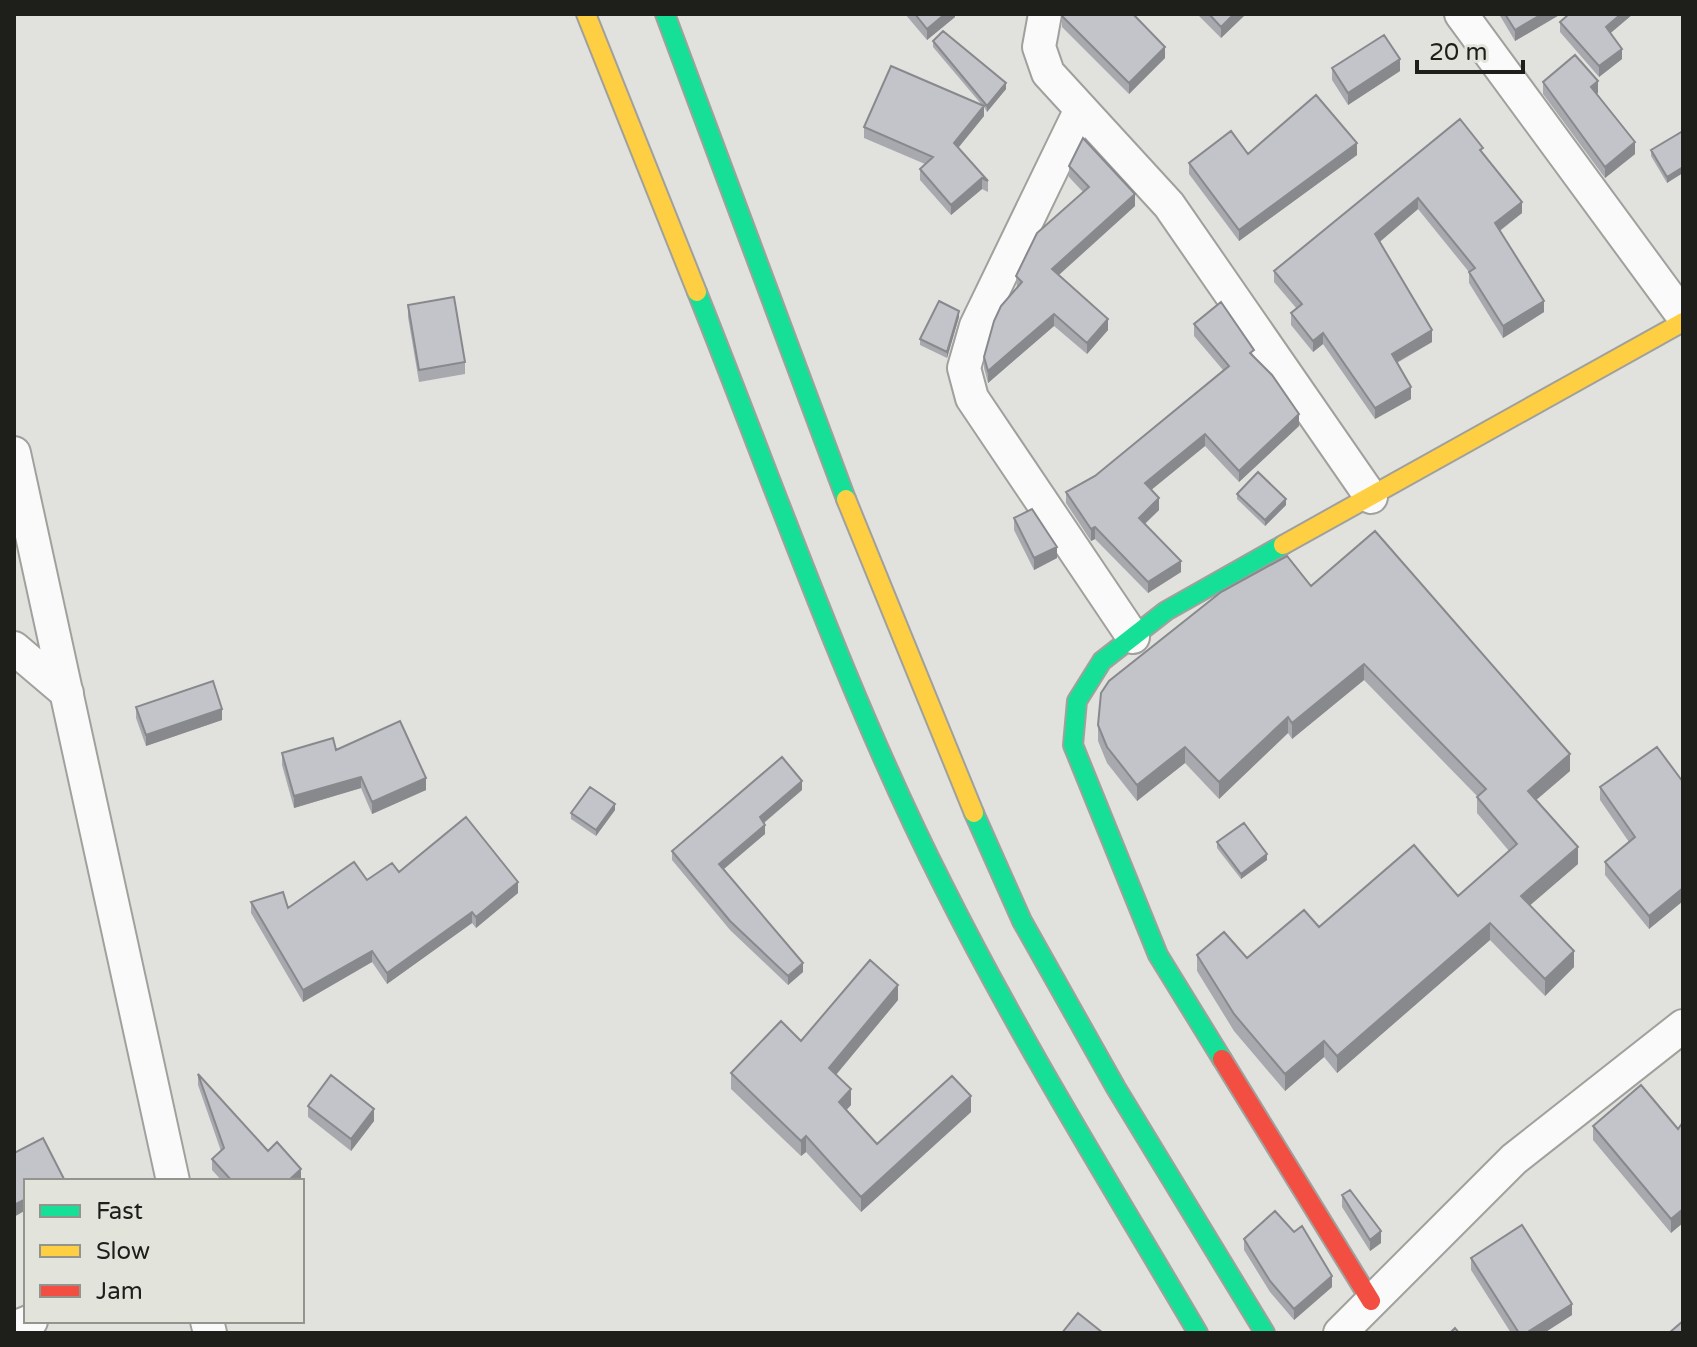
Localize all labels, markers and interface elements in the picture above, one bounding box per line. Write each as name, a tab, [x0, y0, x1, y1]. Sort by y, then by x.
scale bar	[1417, 24, 1523, 74]
text: 20 m	[1429, 38, 1487, 67]
legend	[24, 1179, 304, 1323]
text: Fast	[96, 1197, 143, 1226]
text: Slow	[96, 1237, 150, 1266]
text: Jam	[96, 1277, 143, 1306]

